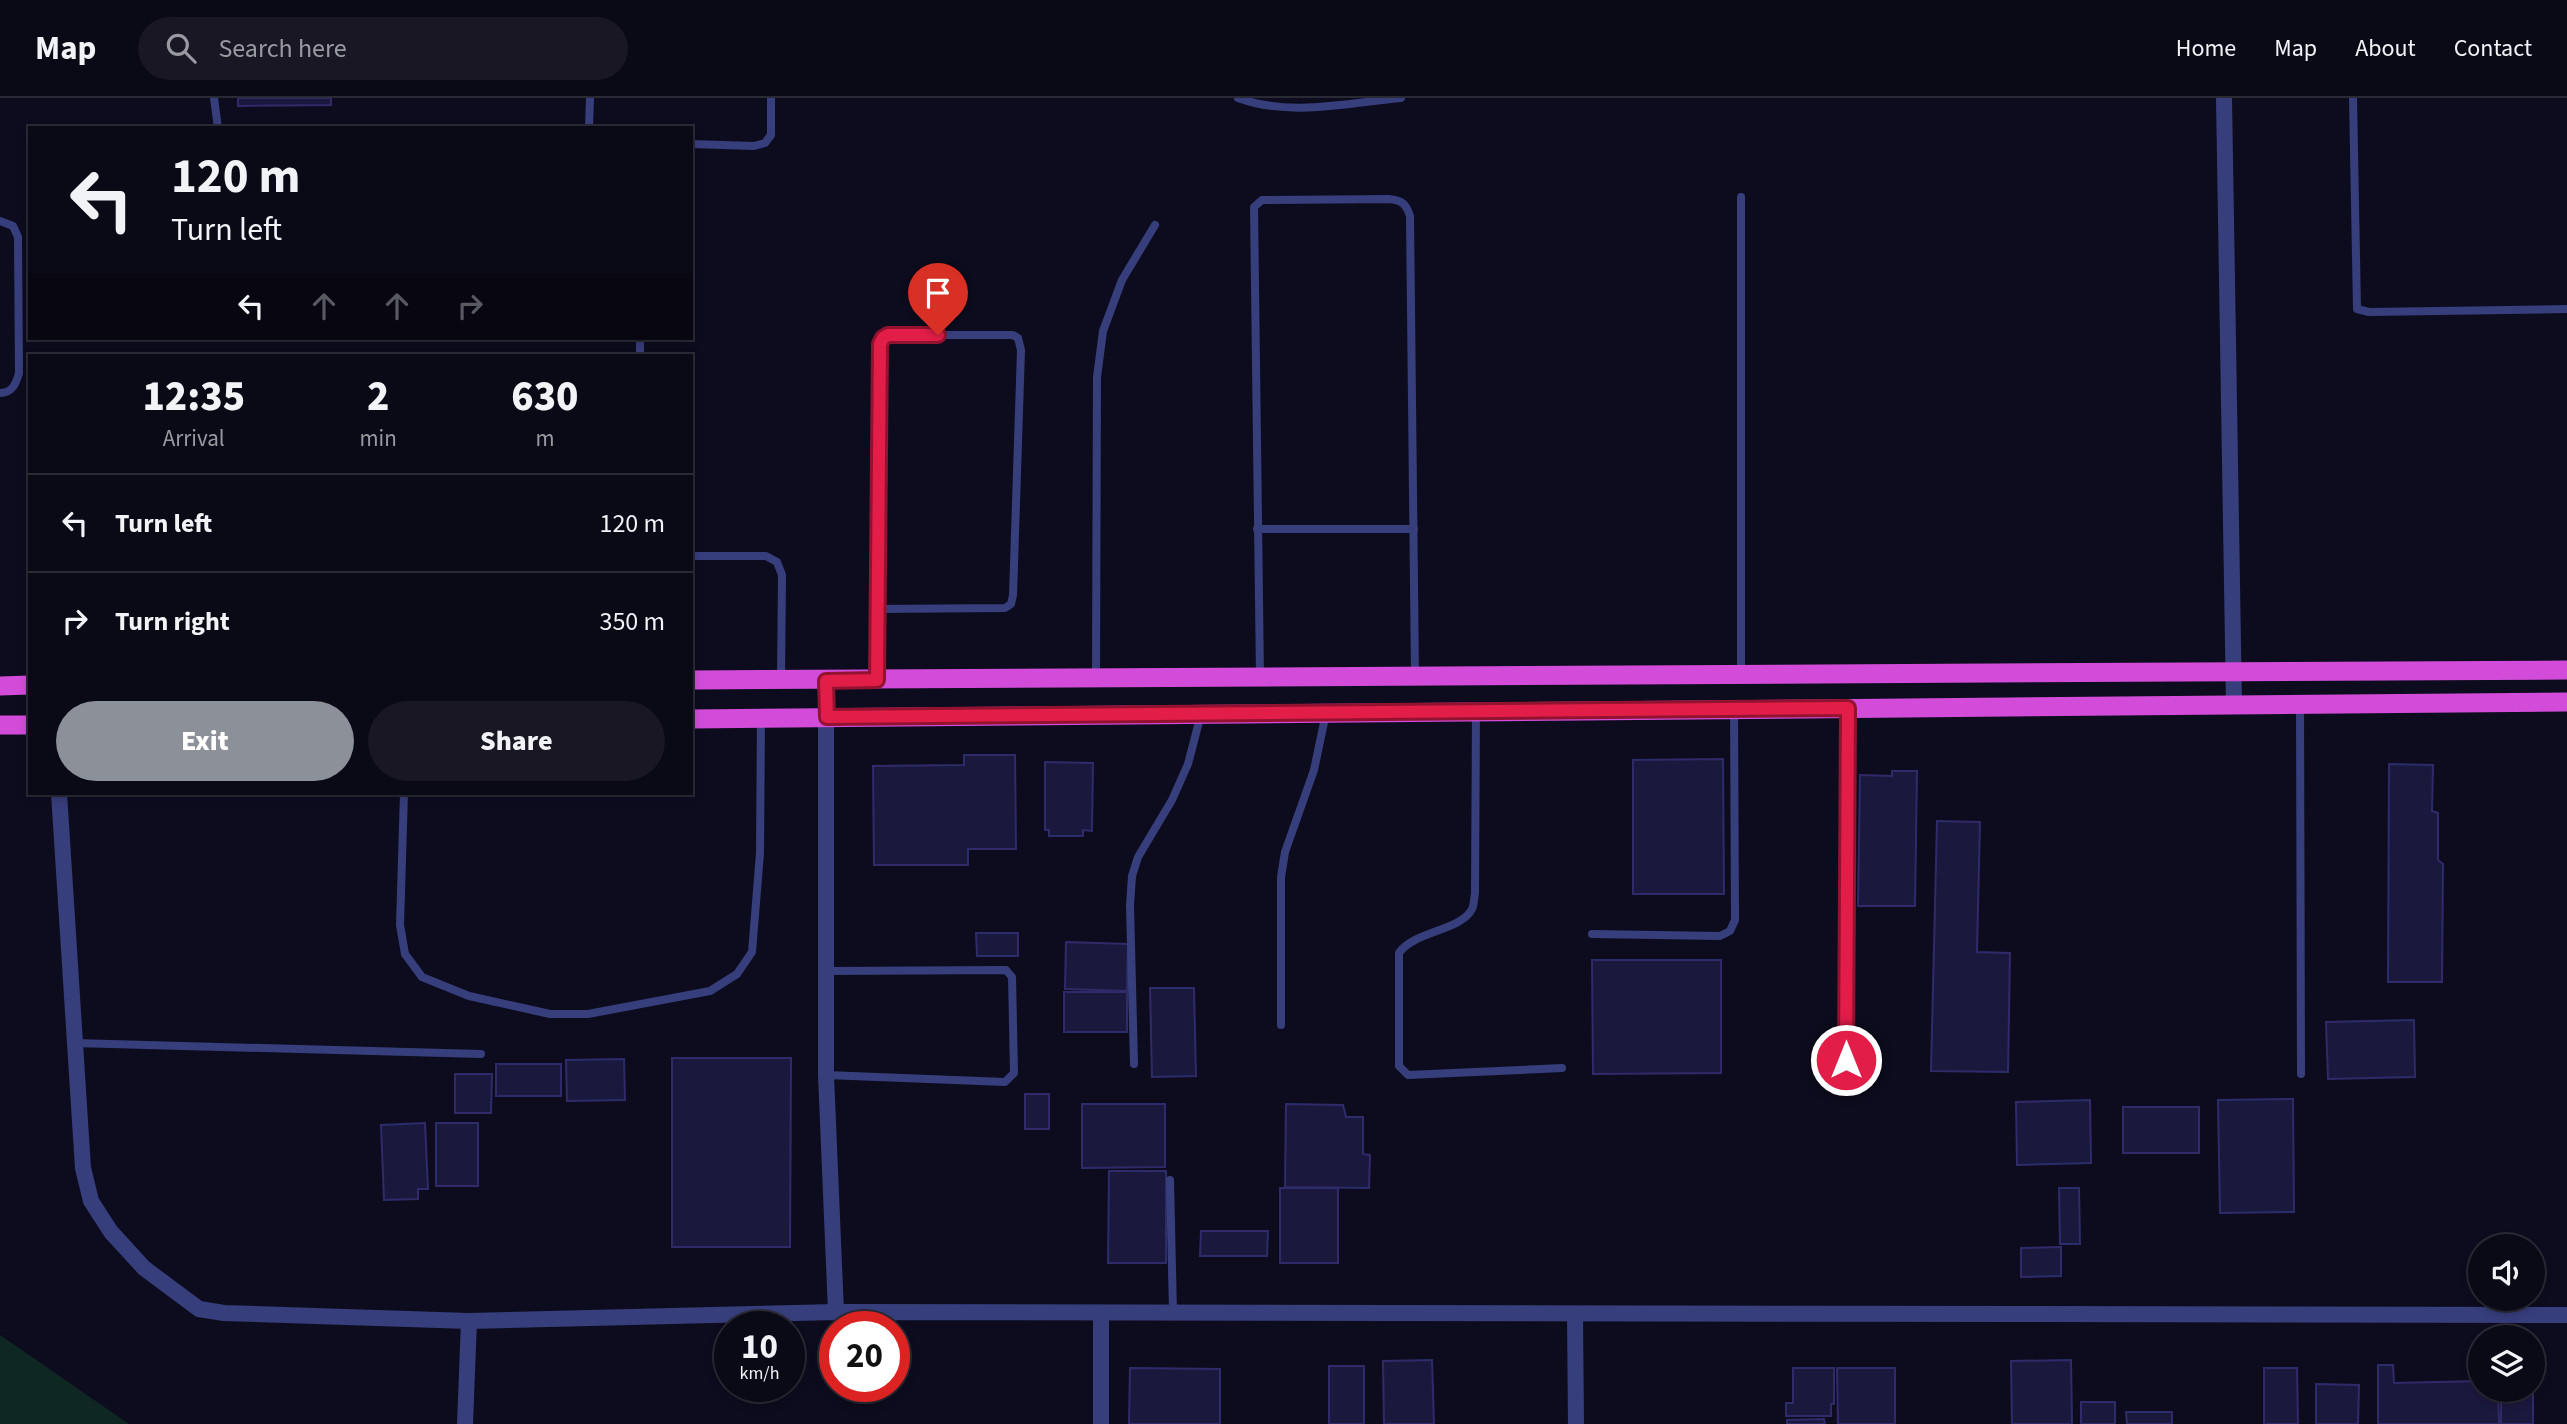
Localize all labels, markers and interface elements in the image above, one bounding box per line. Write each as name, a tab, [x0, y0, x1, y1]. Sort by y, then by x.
search box	[138, 17, 628, 80]
text: Map	[35, 25, 96, 72]
icon: search	[162, 29, 200, 67]
text: Search here	[218, 30, 347, 67]
text: Home	[2176, 31, 2236, 66]
text: Map	[2274, 31, 2317, 66]
text: About	[2355, 31, 2416, 66]
text: Contact	[2454, 31, 2532, 66]
text: 120 m	[171, 142, 300, 212]
icon: left	[56, 154, 147, 245]
text: Turn left	[171, 207, 282, 253]
pin	[908, 263, 968, 335]
icon: arrive	[919, 274, 957, 312]
icon: left	[232, 287, 270, 325]
icon: ahead	[305, 287, 343, 325]
icon: ahead	[378, 287, 416, 325]
icon: right	[451, 287, 489, 325]
text: 12:35	[142, 367, 245, 427]
text: 2	[367, 367, 389, 427]
text: 630	[511, 367, 579, 427]
text: Arrival	[163, 422, 225, 455]
text: min	[360, 422, 397, 455]
text: m	[535, 422, 554, 455]
icon: left	[56, 504, 94, 542]
text: Turn left	[115, 505, 212, 542]
text: 120 m	[599, 505, 665, 542]
icon: right	[56, 602, 94, 640]
text: Turn right	[115, 603, 230, 640]
text: 350 m	[599, 603, 665, 640]
button: Exit	[56, 701, 354, 781]
button: Share	[368, 701, 665, 781]
position arrow	[1809, 1023, 1883, 1097]
map controls	[2468, 1234, 2545, 1402]
button: sound	[2468, 1234, 2545, 1311]
speed limit sign: 20	[819, 1311, 910, 1402]
text: 10	[741, 1322, 778, 1372]
button: layers	[2468, 1325, 2545, 1402]
text: km/h	[740, 1361, 779, 1386]

